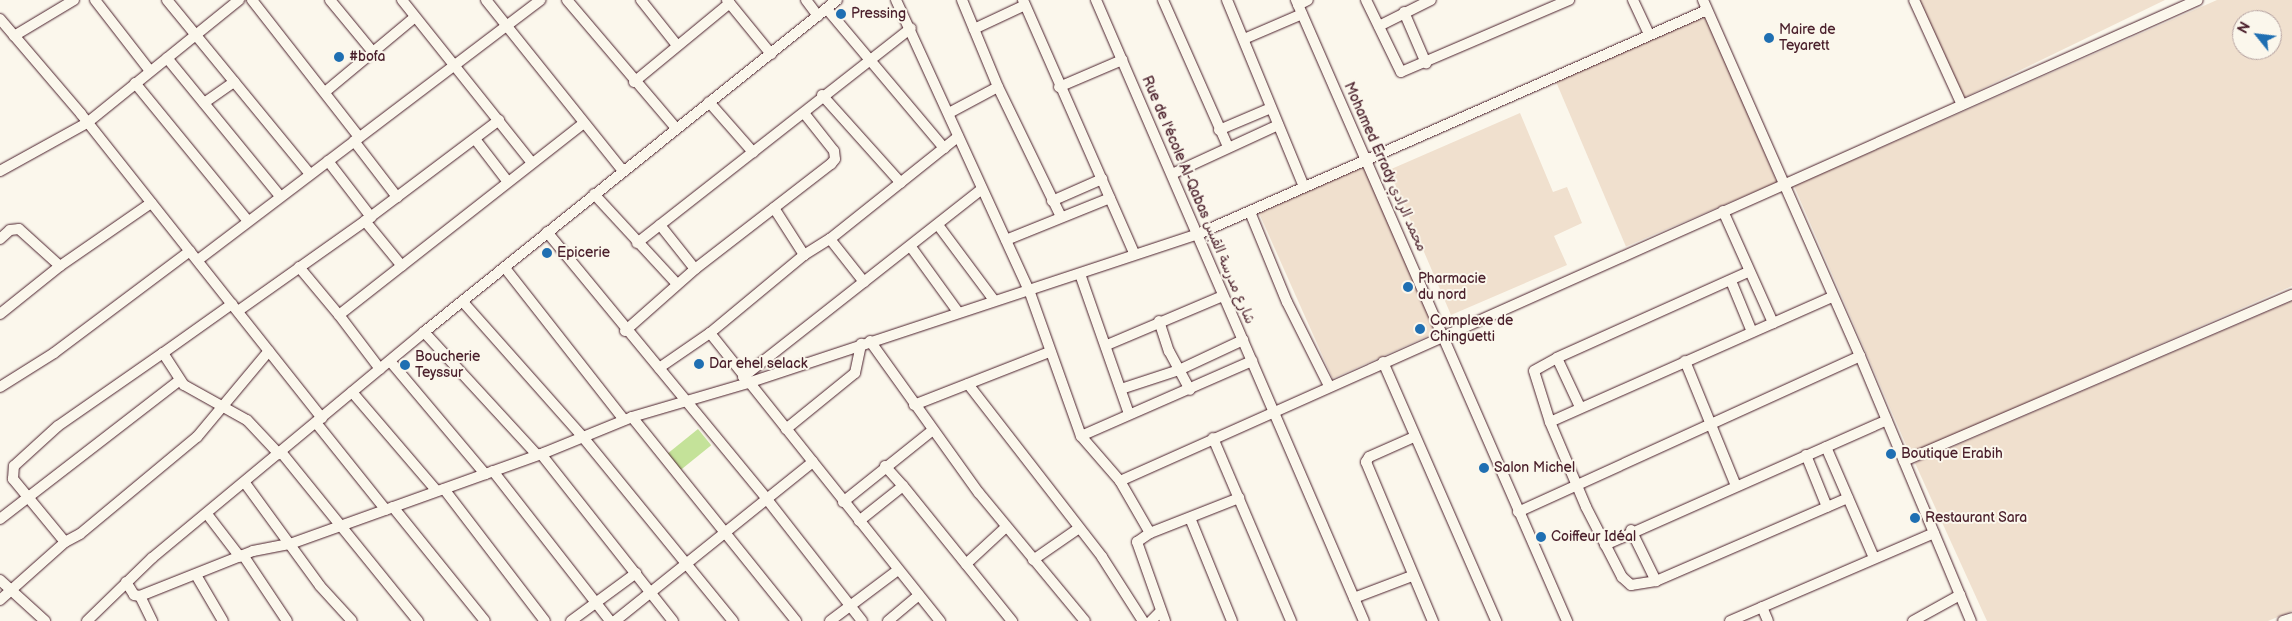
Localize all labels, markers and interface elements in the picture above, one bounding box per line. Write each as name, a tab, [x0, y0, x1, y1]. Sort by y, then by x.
place label: Pressing	[851, 6, 906, 22]
marker: Pressing	[835, 8, 847, 20]
north arrow	[2232, 10, 2282, 60]
text: N	[2234, 19, 2254, 37]
place label: Maire de Teyarett	[1779, 22, 1835, 54]
marker: Maire de Teyarett	[1763, 32, 1775, 44]
place label: #bofa	[349, 49, 385, 65]
marker: #bofa	[333, 51, 345, 63]
street label: Rue de l'école Al-Qabas شارع مدرسة القبس	[1138, 73, 1258, 327]
street label: Mohamed Errady محمد الرادي	[1340, 79, 1430, 255]
place label: Epicerie	[557, 245, 610, 261]
marker: Epicerie	[541, 247, 553, 259]
place label: Pharmacie du nord	[1418, 271, 1486, 304]
marker: Pharmacie du nord	[1402, 281, 1414, 293]
place label: Complexe de Chinguetti	[1430, 313, 1513, 346]
marker: Complexe de Chinguetti	[1414, 323, 1426, 335]
place label: Boucherie Teyssur	[415, 349, 480, 382]
place label: Dar ehel selack	[709, 356, 808, 372]
marker: Dar ehel selack	[693, 358, 705, 370]
marker: Boucherie Teyssur	[399, 359, 411, 371]
place label: Boutique Erabih	[1901, 446, 2003, 462]
marker: Boutique Erabih	[1885, 448, 1897, 460]
place label: Salon Michel	[1494, 460, 1575, 476]
marker: Salon Michel	[1478, 462, 1490, 474]
place label: Restaurant Sara	[1925, 510, 2028, 526]
marker: Restaurant Sara	[1909, 512, 1921, 524]
place label: Coiffeur Idéal	[1551, 529, 1636, 545]
marker: Coiffeur Idéal	[1535, 531, 1547, 543]

